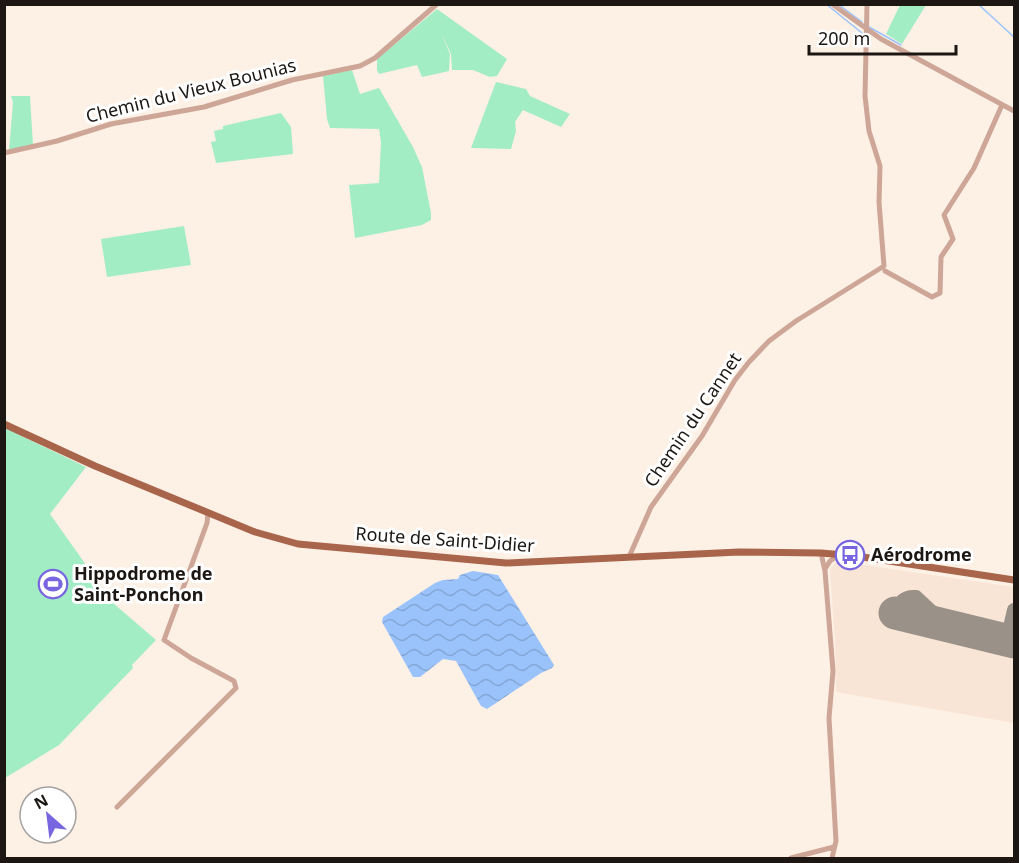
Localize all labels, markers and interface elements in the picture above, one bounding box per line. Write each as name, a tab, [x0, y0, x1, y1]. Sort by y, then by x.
scale bar	[809, 18, 956, 56]
text: 200 m	[818, 26, 870, 50]
street label: Chemin du Vieux Bounias	[83, 52, 298, 128]
street label: Chemin du Cannet	[638, 347, 746, 491]
street label: Route de Saint-Didier	[355, 521, 536, 557]
bus stop icon: Aérodrome	[834, 539, 866, 571]
place label: Aérodrome	[871, 542, 972, 566]
place label: Hippodrome de Saint-Ponchon	[74, 561, 213, 606]
sports icon: Hippodrome de Saint-Ponchon	[37, 568, 69, 600]
north arrow	[18, 785, 78, 845]
text: N	[30, 789, 52, 815]

